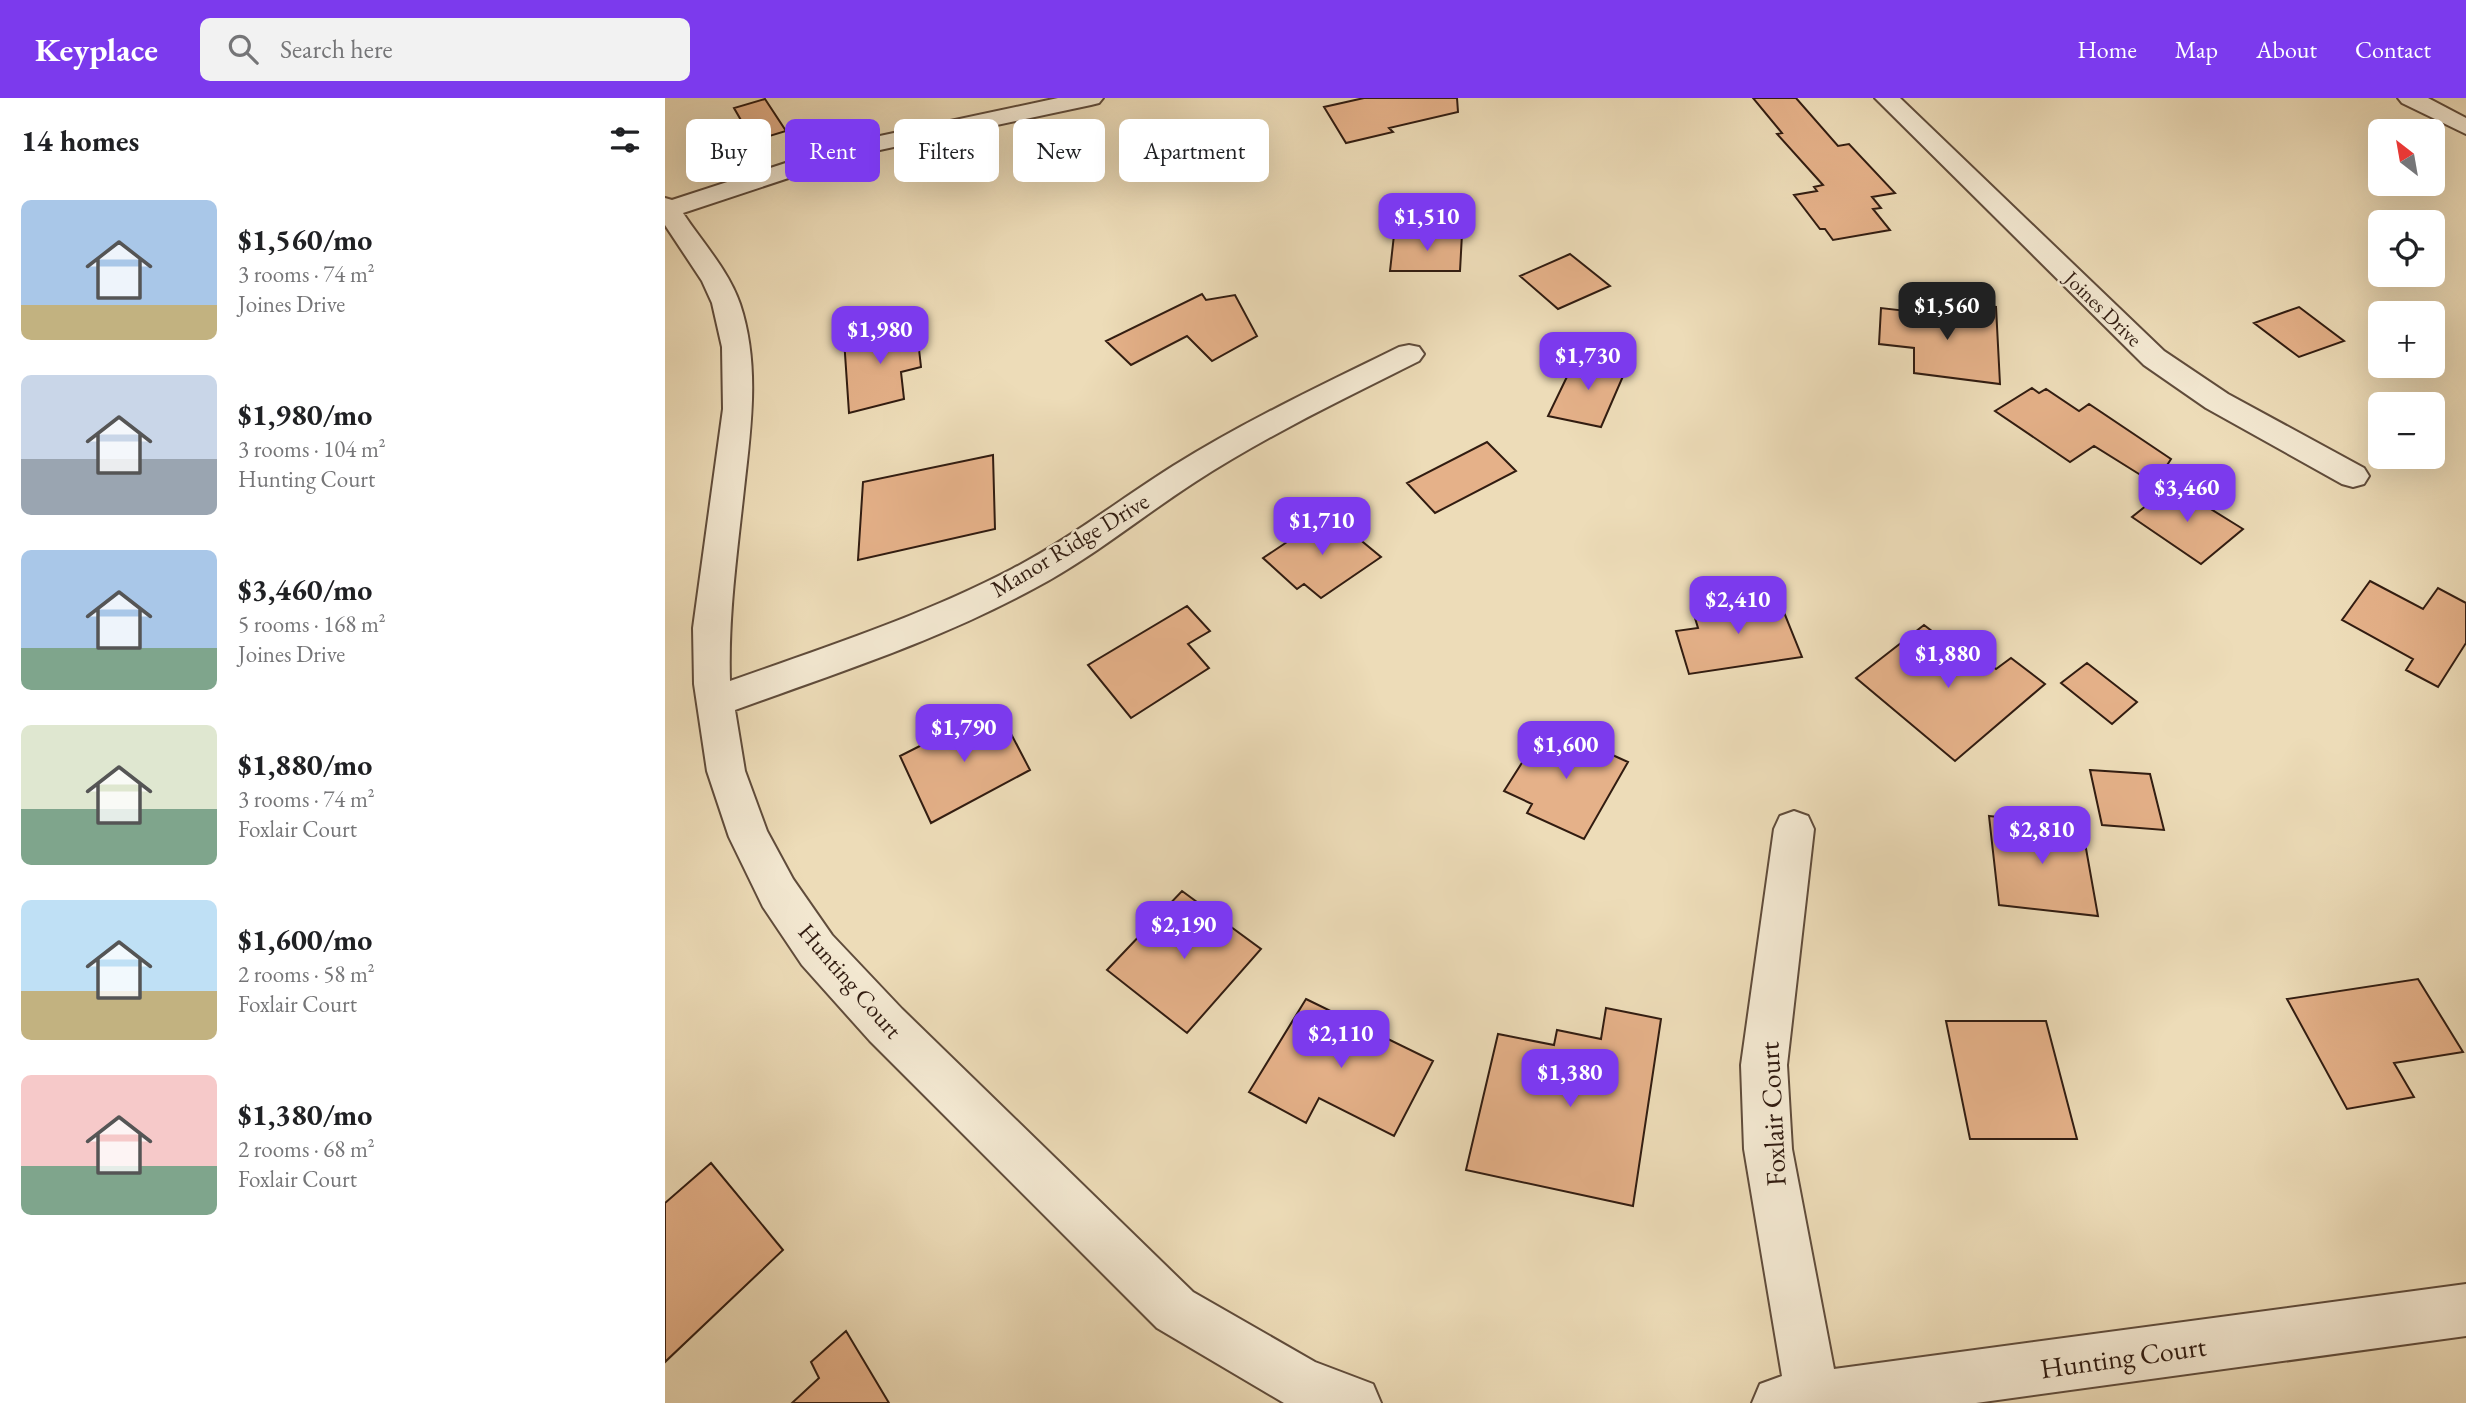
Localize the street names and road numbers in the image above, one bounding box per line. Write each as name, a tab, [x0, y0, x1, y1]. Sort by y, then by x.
street label: Joines Drive	[2057, 264, 2148, 352]
street label: Manor Ridge Drive	[985, 485, 1154, 604]
street label: Hunting Court	[792, 916, 909, 1045]
street label: Foxlair Court	[1750, 1041, 1794, 1187]
street label: Hunting Court	[2038, 1328, 2208, 1386]

